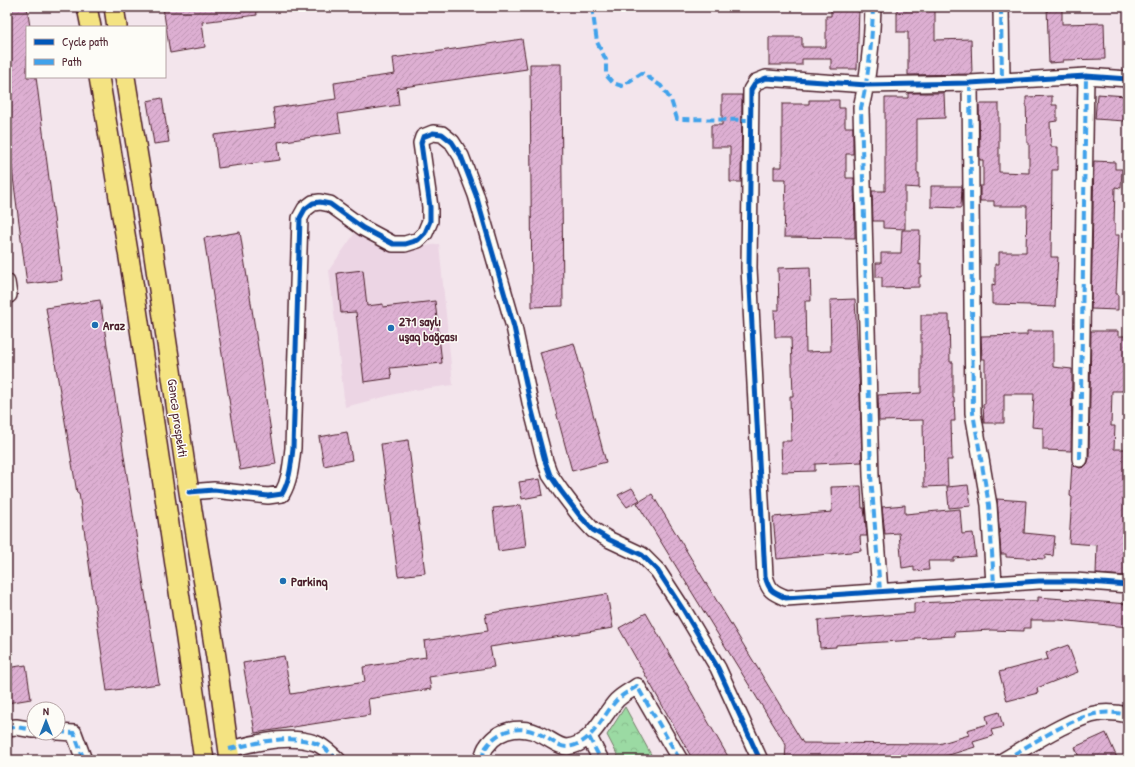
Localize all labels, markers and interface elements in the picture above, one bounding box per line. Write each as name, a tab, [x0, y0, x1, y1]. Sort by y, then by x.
legend	[26, 26, 166, 78]
text: Cycle path	[62, 33, 108, 50]
text: Path	[62, 53, 82, 70]
place label: 271 saylı uşaq bağçası	[399, 312, 458, 346]
place label: Araz	[103, 316, 125, 334]
marker: Araz	[90, 320, 100, 330]
marker: 271 saylı uşaq bağçası	[386, 323, 396, 333]
street label: Gəncə prospekti	[164, 378, 192, 458]
place label: Parkinq	[291, 572, 328, 591]
marker: Parkinq	[278, 576, 288, 586]
north arrow	[26, 701, 66, 741]
text: N	[43, 704, 49, 718]

